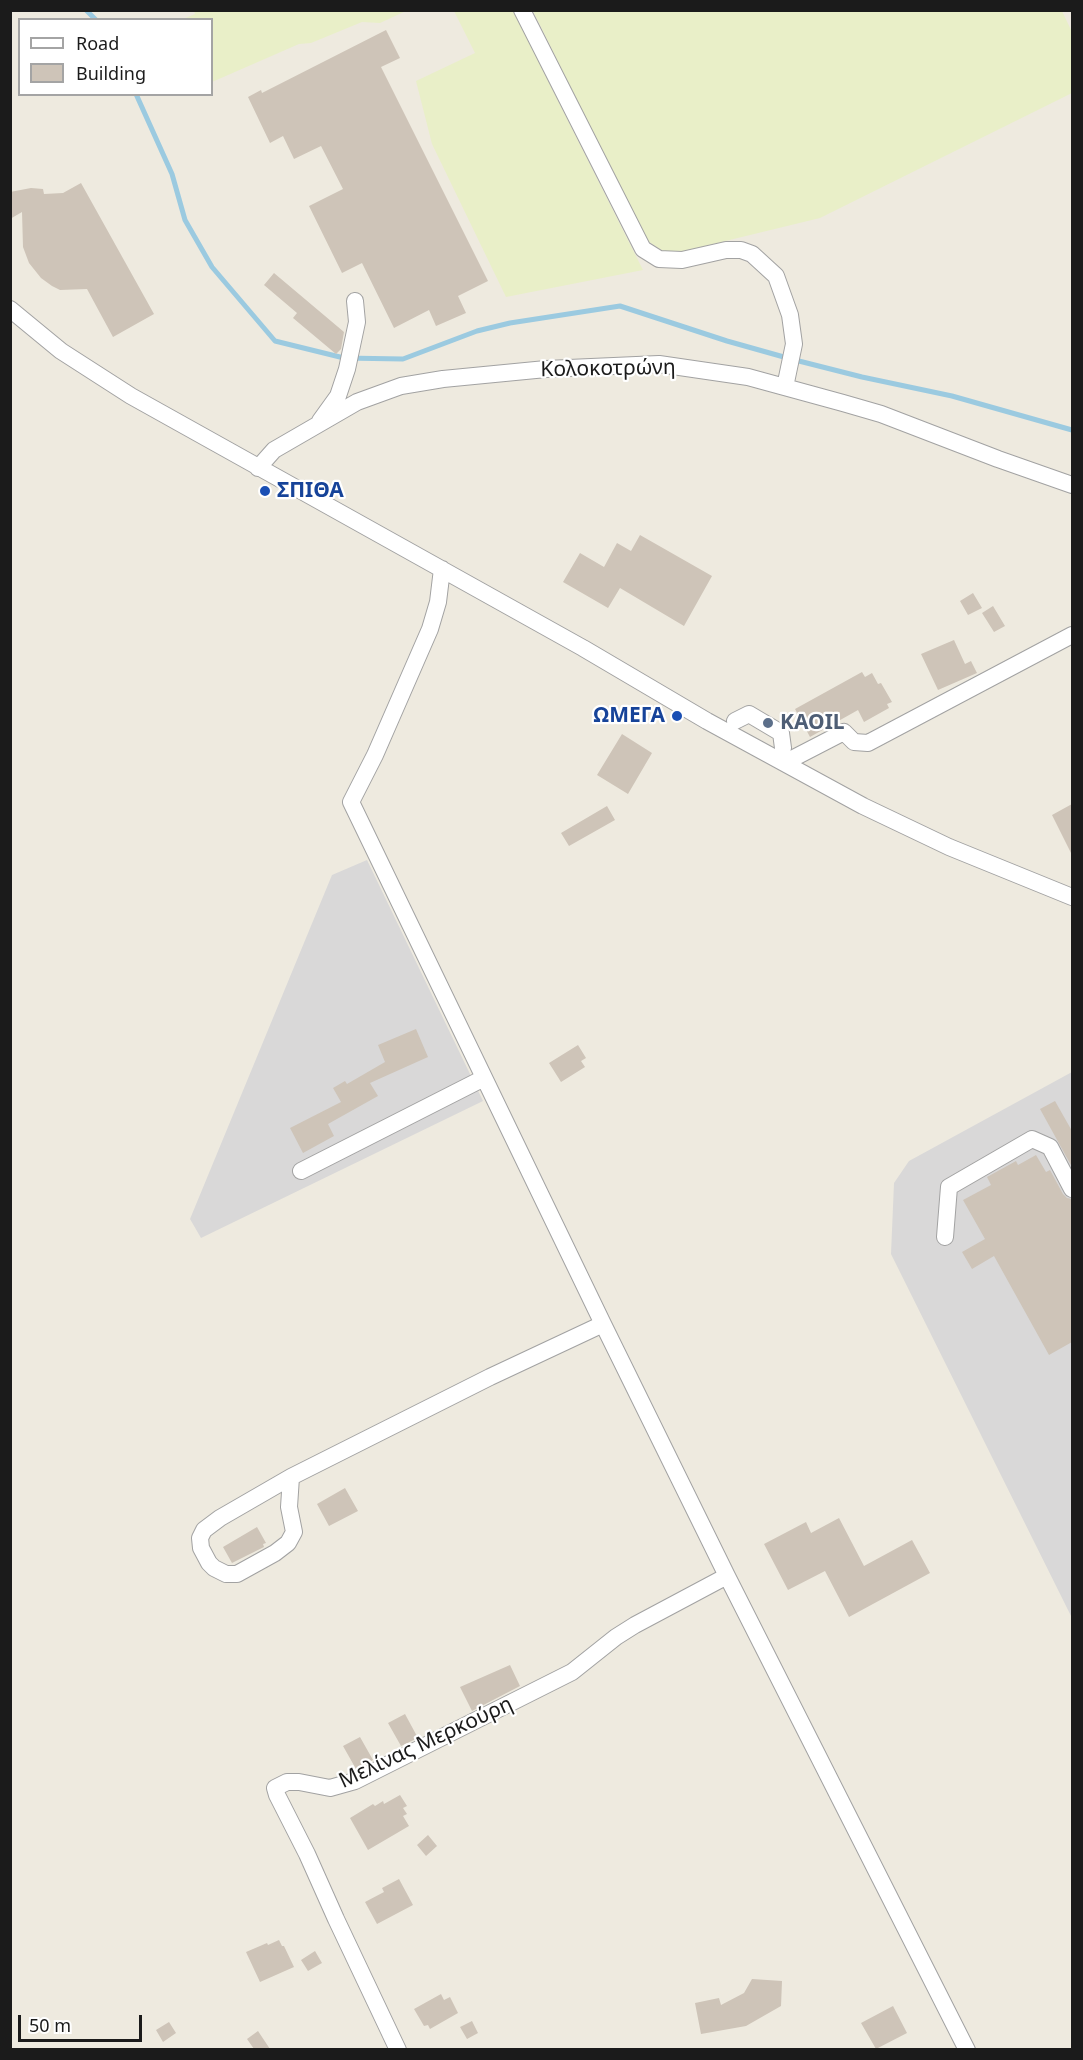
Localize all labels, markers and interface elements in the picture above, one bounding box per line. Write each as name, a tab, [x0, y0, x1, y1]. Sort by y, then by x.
legend	[18, 18, 213, 96]
text: Road	[76, 31, 119, 55]
text: Building	[76, 61, 146, 85]
street label: Κολοκοτρώνη	[540, 355, 676, 383]
place label: ΣΠΙΘΑ	[277, 478, 344, 504]
marker: ΣΠΙΘΑ	[258, 484, 272, 498]
place label: ΩΜΕΓΑ	[593, 703, 665, 729]
marker: ΩΜΕΓΑ	[670, 709, 684, 723]
place label: KAOIL	[780, 710, 845, 736]
marker: KAOIL	[761, 716, 775, 730]
street label: Μελίνας Μερκούρη	[335, 1692, 517, 1794]
scale bar	[21, 2003, 146, 2041]
text: 50 m	[29, 2013, 71, 2037]

